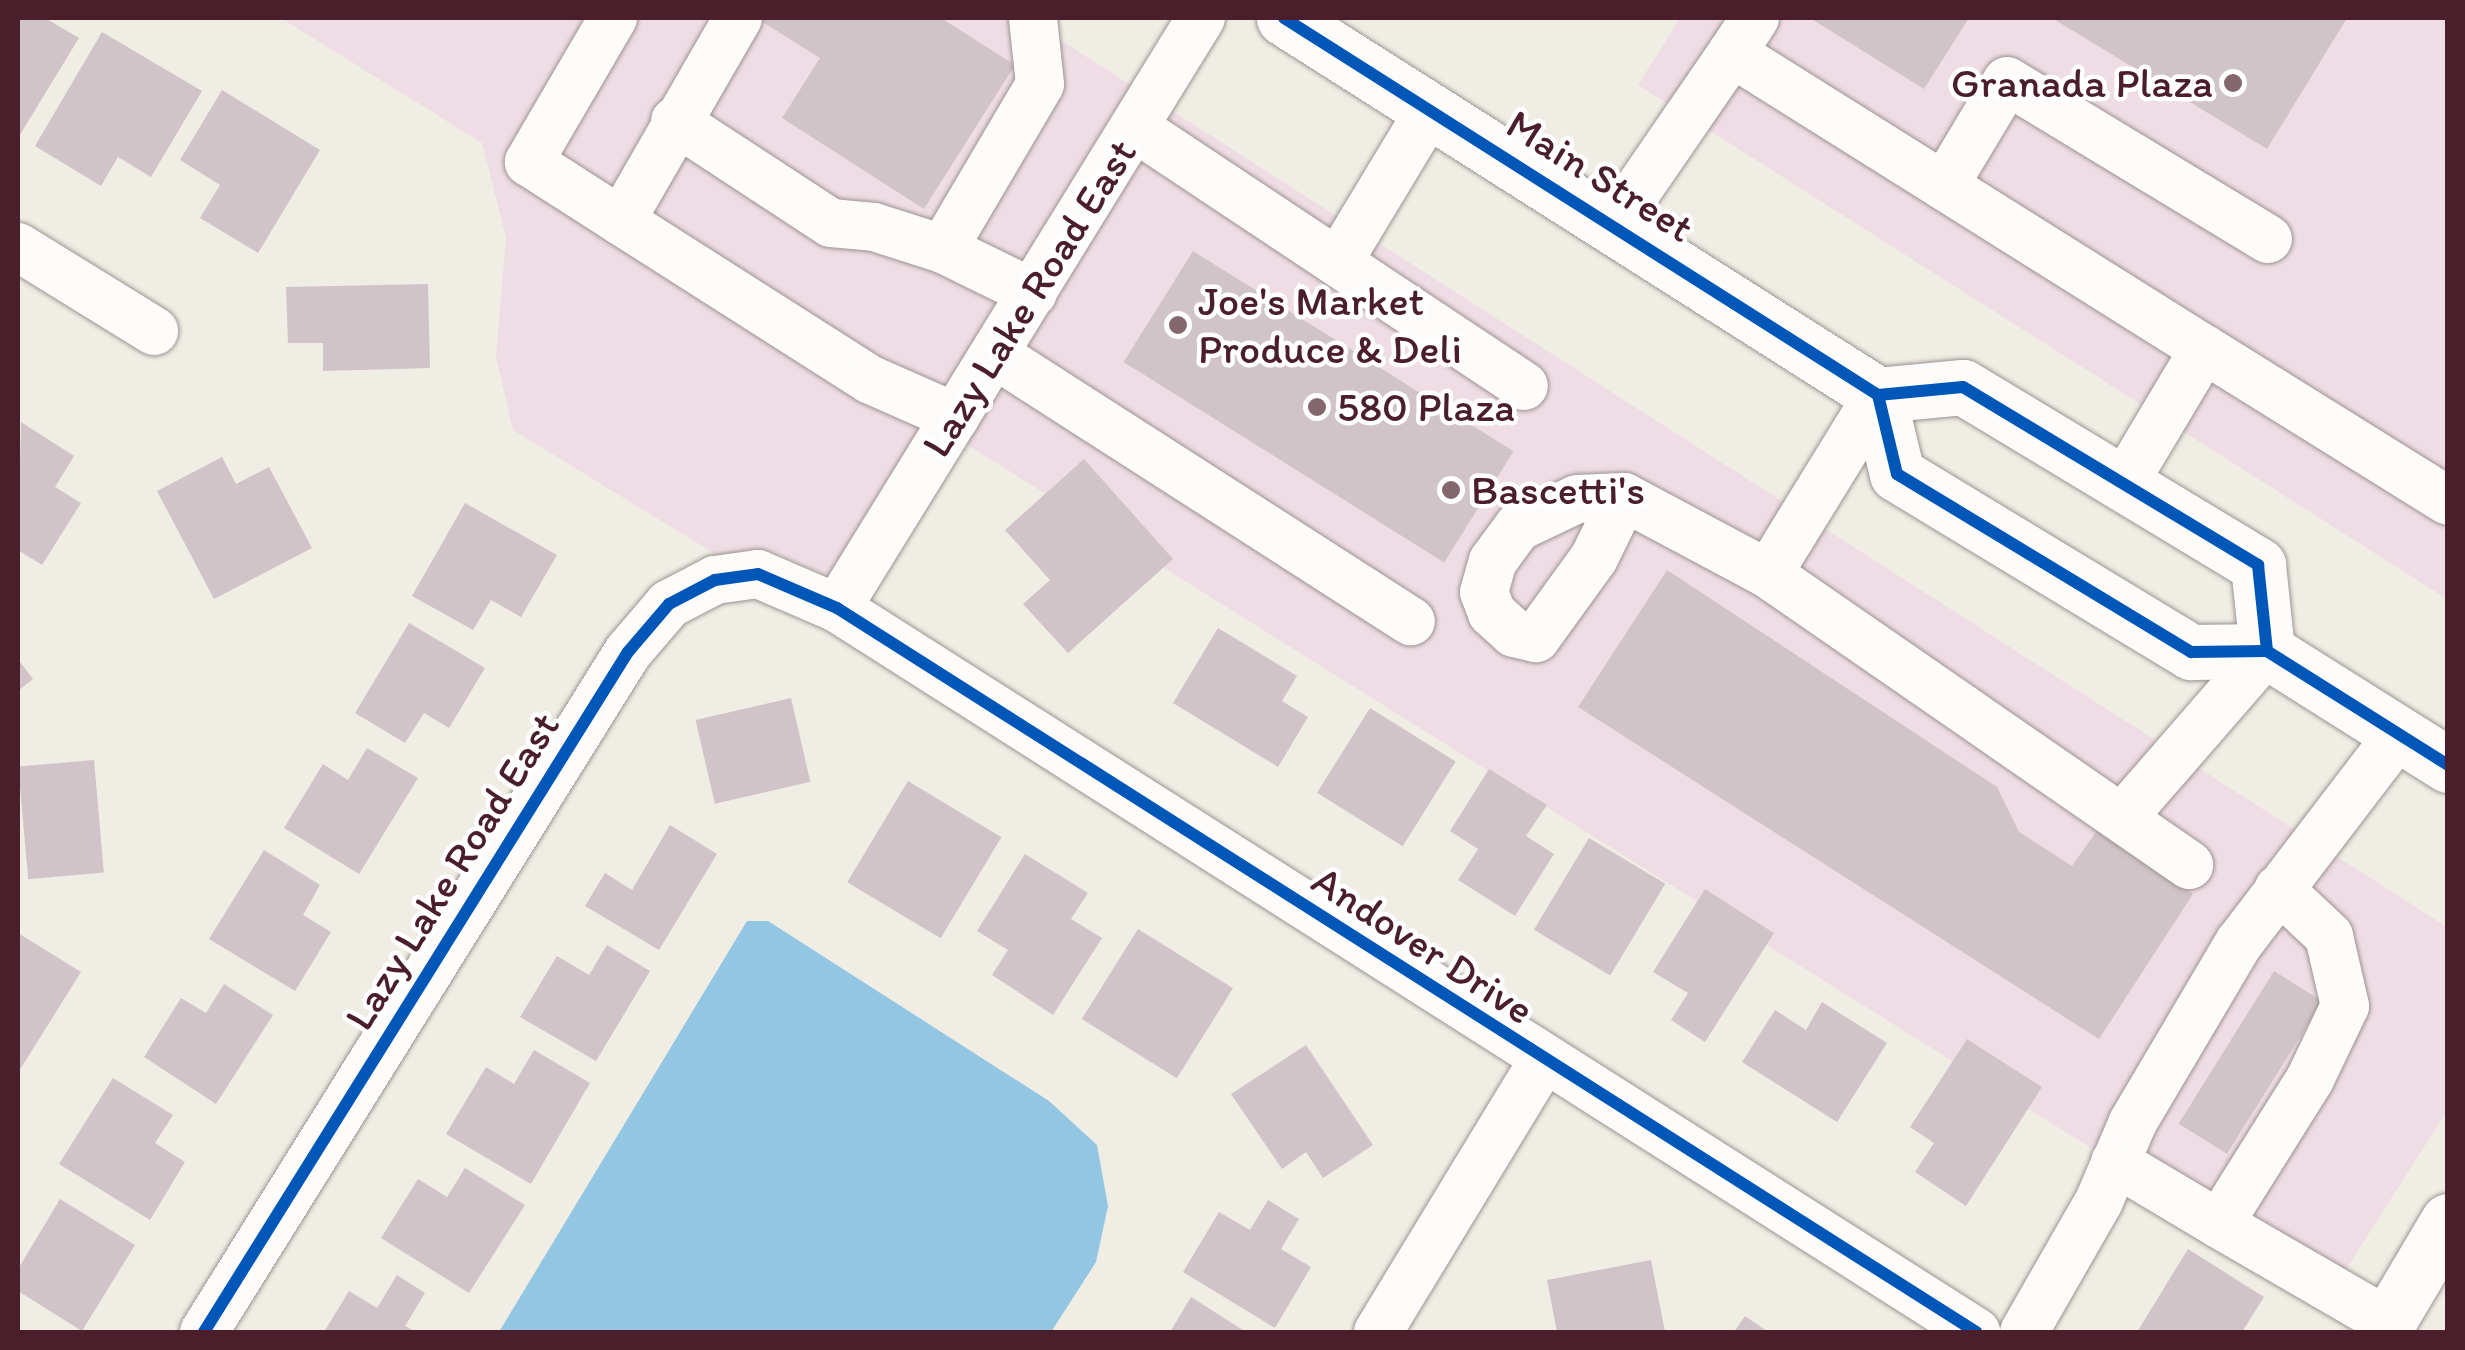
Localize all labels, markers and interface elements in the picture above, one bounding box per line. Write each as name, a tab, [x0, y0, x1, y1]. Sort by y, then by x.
place label: Granada Plaza	[1951, 58, 2213, 108]
marker: Granada Plaza	[2222, 72, 2244, 94]
street label: Main Street	[1498, 99, 1702, 253]
street label: Lazy Lake Road East	[911, 130, 1147, 466]
place label: Joe's Market Produce & Deli	[1198, 276, 1462, 374]
marker: Joe's Market Produce & Deli	[1167, 314, 1189, 336]
place label: 580 Plaza	[1337, 382, 1515, 432]
marker: 580 Plaza	[1306, 396, 1328, 418]
place label: Bascetti's	[1471, 465, 1645, 515]
marker: Bascetti's	[1440, 479, 1462, 501]
street label: Lazy Lake Road East	[334, 703, 570, 1039]
street label: Andover Drive	[1302, 854, 1544, 1036]

